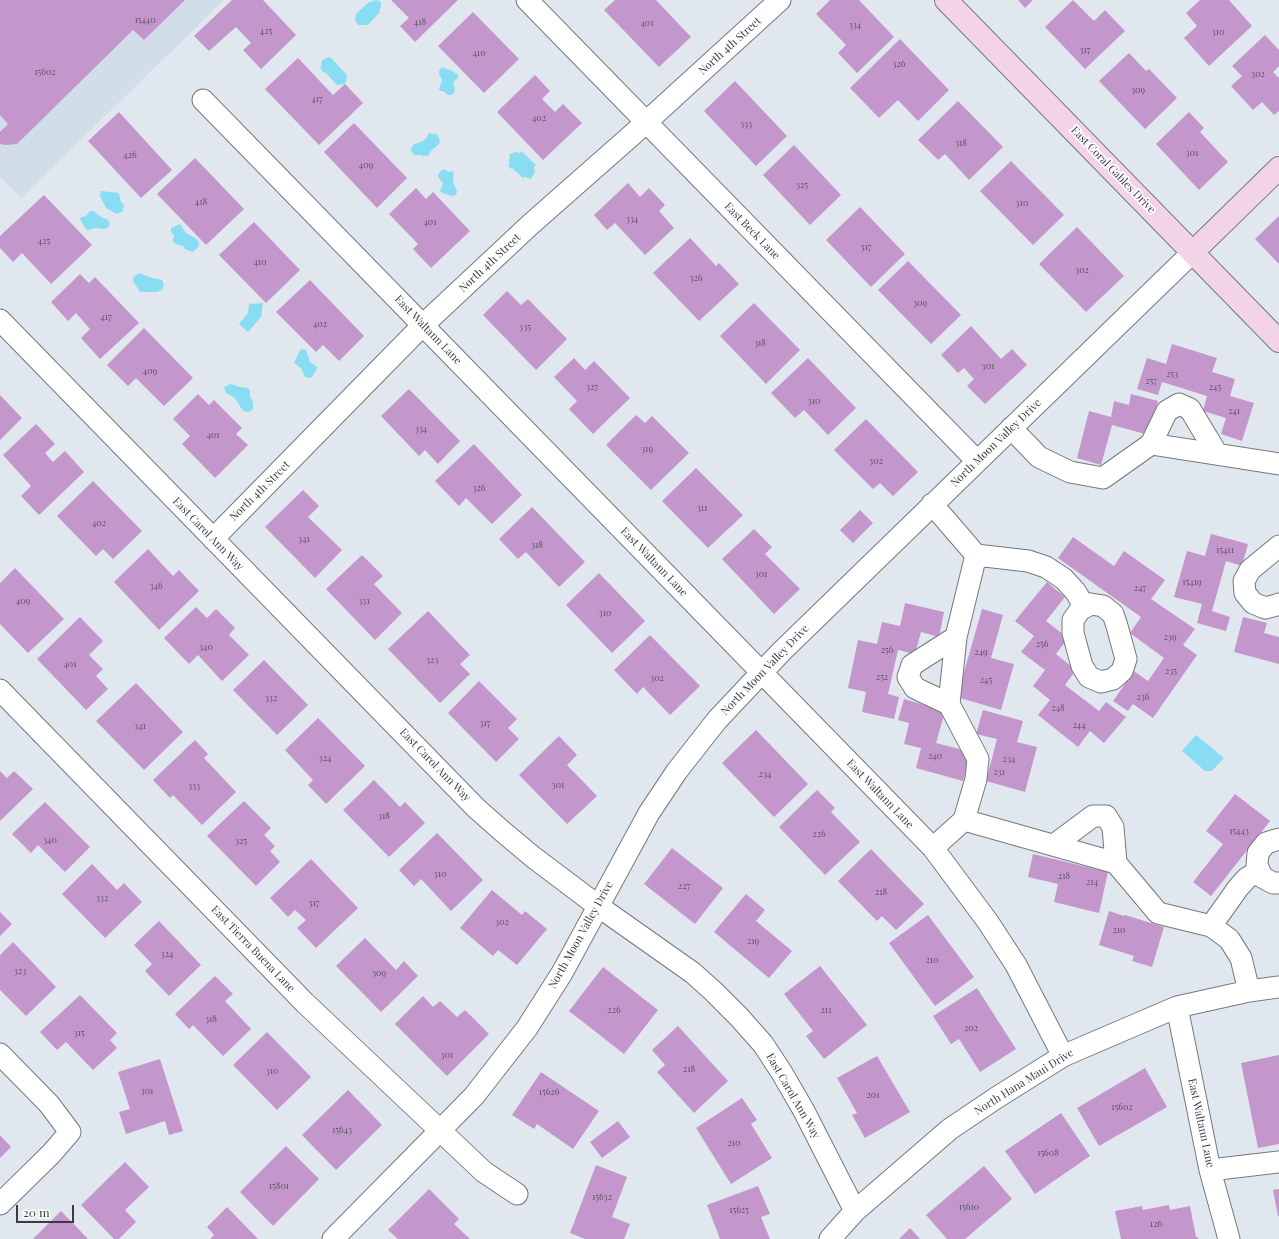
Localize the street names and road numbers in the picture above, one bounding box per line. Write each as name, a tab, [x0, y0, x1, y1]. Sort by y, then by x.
street label: North 4th Street	[696, 14, 764, 78]
street label: East Coral Gables Drive	[1068, 124, 1158, 216]
street label: East Beck Lane	[721, 200, 783, 262]
street label: North 4th Street	[456, 231, 524, 295]
street label: East Waltann Lane	[392, 293, 464, 367]
street label: North Moon Valley Drive	[948, 396, 1044, 490]
street label: North 4th Street	[227, 458, 293, 524]
street label: East Carol Ann Way	[170, 495, 246, 573]
street label: East Waltann Lane	[618, 525, 690, 599]
street label: North Moon Valley Drive	[718, 622, 812, 718]
street label: East Carol Ann Way	[397, 726, 473, 804]
street label: East Waltann Lane	[844, 757, 916, 831]
street label: North Moon Valley Drive	[546, 879, 616, 991]
street label: East Tierra Buena Lane	[208, 903, 298, 995]
street label: North Hana Maui Drive	[972, 1046, 1076, 1118]
street label: East Carol Ann Way	[763, 1051, 823, 1141]
street label: East Waltann Lane	[1185, 1077, 1217, 1169]

